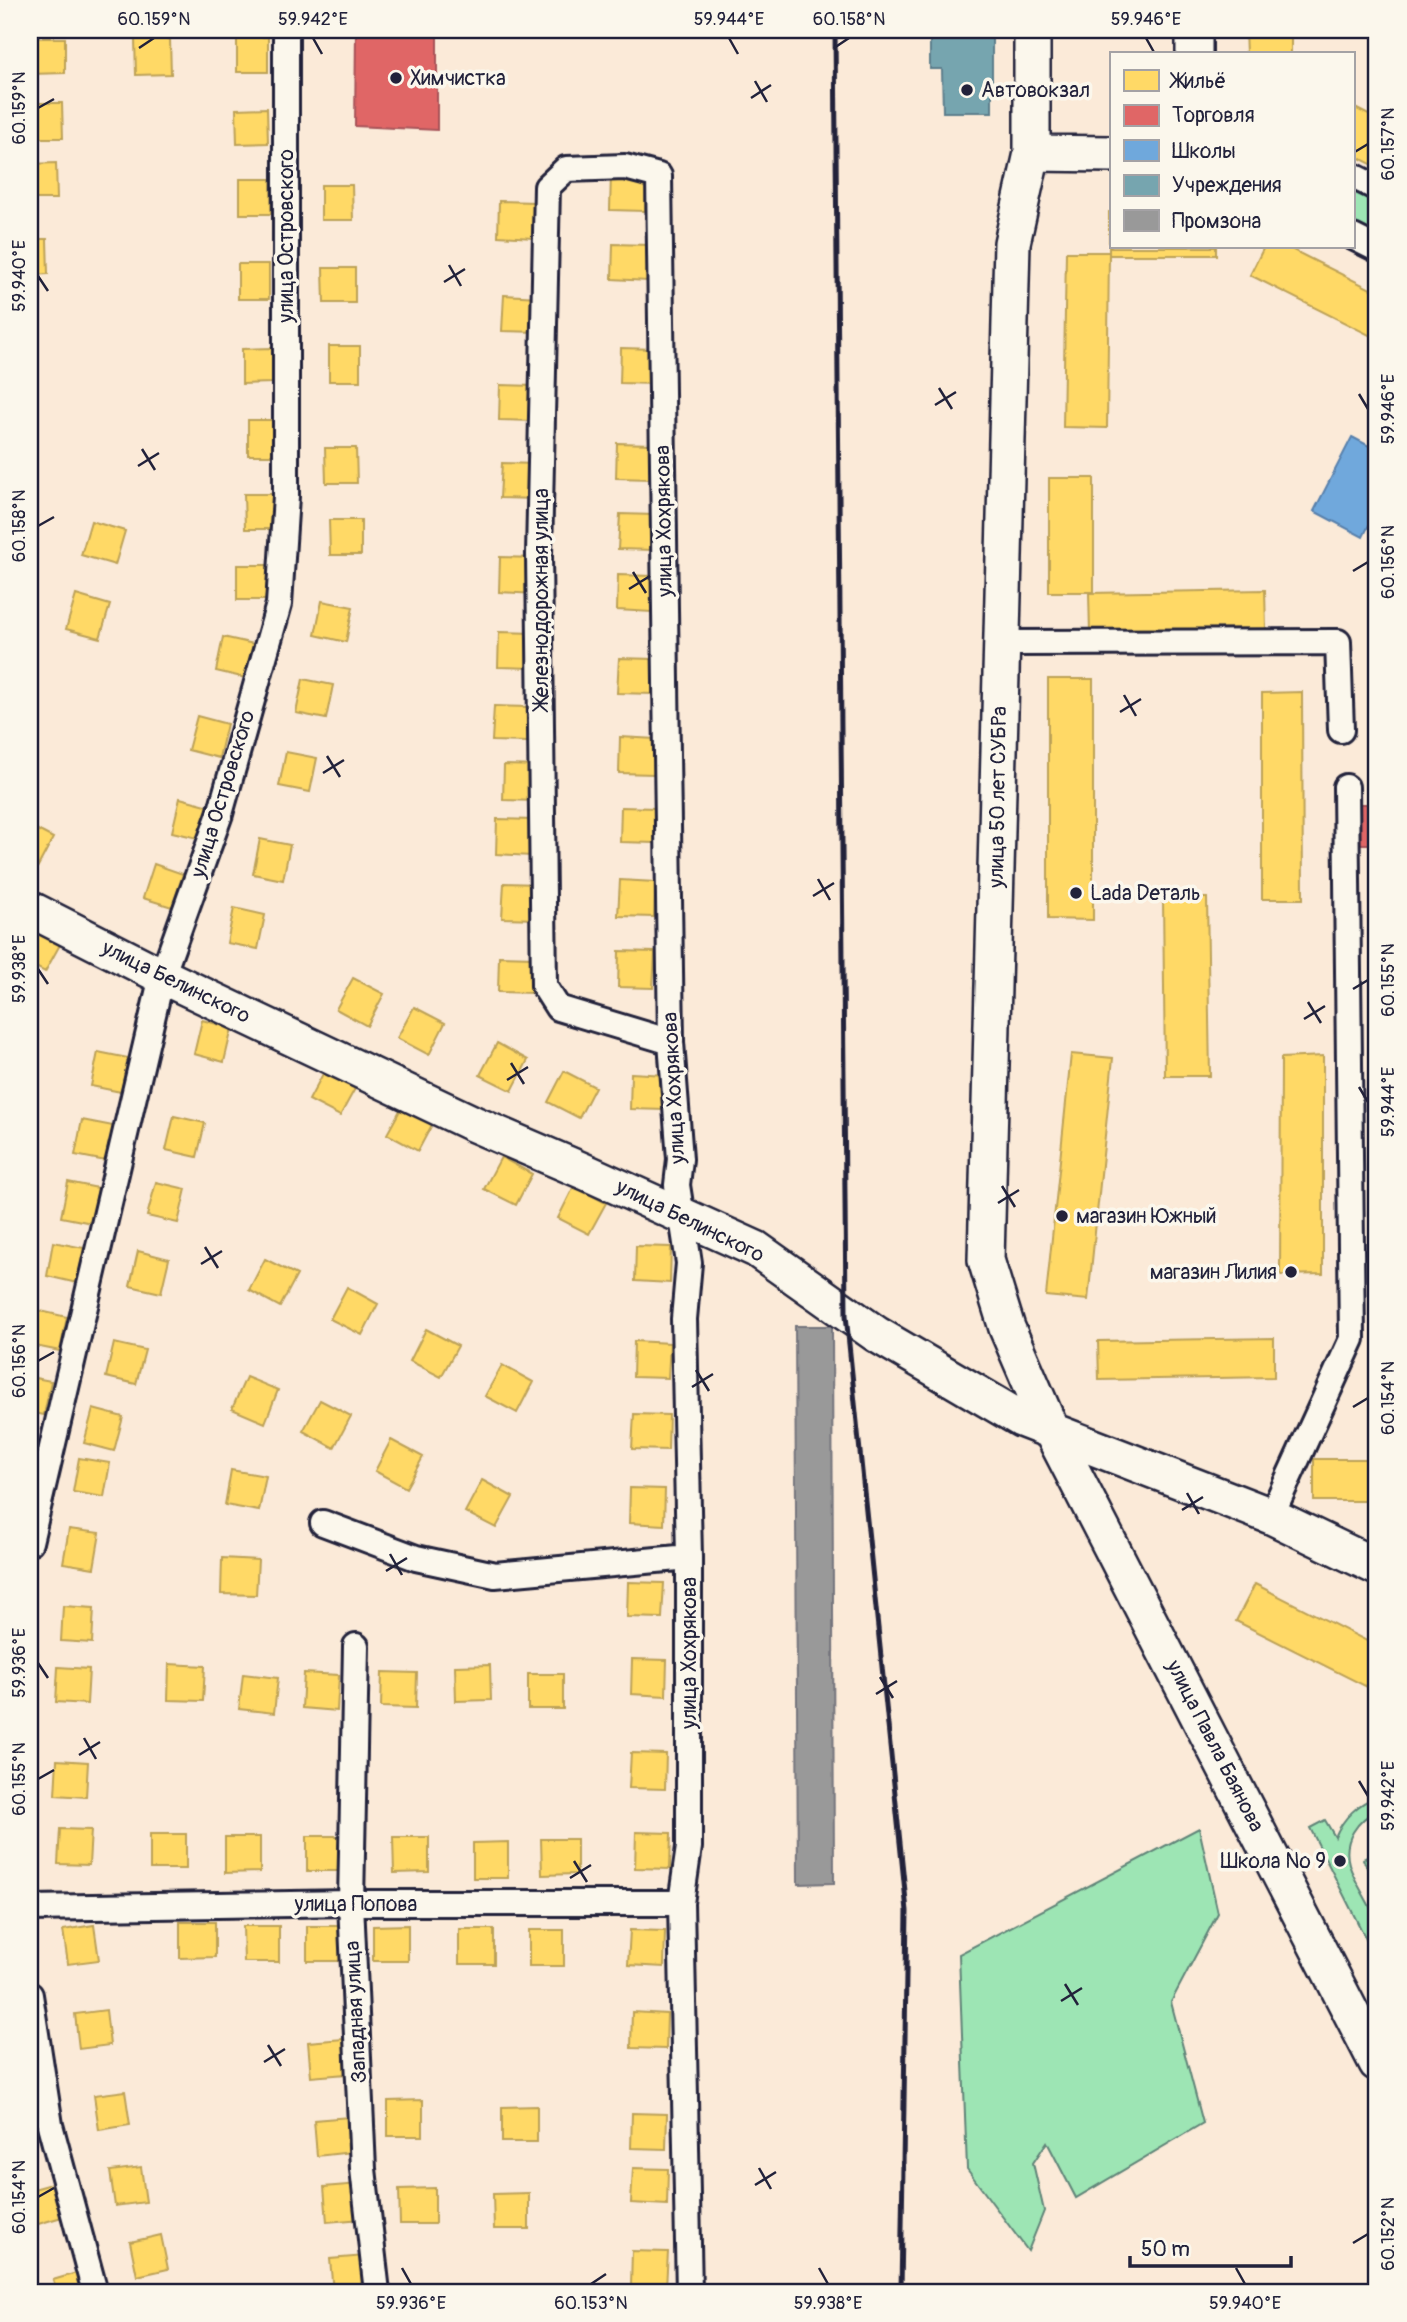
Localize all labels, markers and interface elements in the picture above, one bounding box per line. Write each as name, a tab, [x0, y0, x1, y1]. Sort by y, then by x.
text: 60.159°N	[118, 8, 190, 31]
text: 59.942°E	[278, 8, 348, 31]
text: 59.944°E	[694, 8, 764, 31]
text: 60.158°N	[813, 8, 885, 31]
text: 59.946°E	[1111, 8, 1181, 31]
legend	[1110, 52, 1354, 248]
place label: Химчистка	[410, 65, 506, 92]
text: Жильё	[1169, 68, 1226, 95]
marker: Химчистка	[388, 70, 404, 86]
text: 60.159°N	[8, 72, 31, 144]
place label: Автовокзал	[981, 77, 1090, 104]
marker: Автовокзал	[959, 82, 975, 98]
text: Торговля	[1172, 102, 1255, 129]
text: 60.157°N	[1377, 107, 1400, 181]
text: Школы	[1172, 138, 1236, 165]
street label: улица Островского	[273, 149, 300, 324]
text: Учреждения	[1172, 172, 1282, 199]
text: Промзона	[1172, 208, 1261, 235]
text: 59.940°E	[8, 240, 31, 312]
text: 59.946°E	[1377, 374, 1400, 444]
street label: улица Хохрякова	[649, 445, 679, 598]
street label: Железнодорожная улица	[528, 488, 555, 713]
text: 60.158°N	[8, 490, 31, 562]
text: 60.156°N	[1377, 525, 1400, 599]
street label: улица 50 лет СУБРа	[983, 706, 1013, 889]
street label: улица Островского	[184, 707, 261, 882]
place label: Lada Dеталь	[1090, 880, 1201, 907]
marker: Lada Dеталь	[1068, 885, 1084, 901]
street label: улица Белинского	[96, 934, 255, 1030]
text: 59.938°E	[8, 935, 31, 1003]
text: 60.155°N	[1377, 943, 1400, 1017]
street label: улица Хохрякова	[657, 1011, 692, 1166]
text: 59.944°E	[1377, 1067, 1400, 1137]
street label: улица Белинского	[610, 1173, 769, 1269]
place label: магазин Южный	[1076, 1203, 1217, 1230]
marker: магазин Южный	[1054, 1208, 1070, 1224]
place label: магазин Лилия	[1150, 1259, 1277, 1286]
marker: магазин Лилия	[1283, 1264, 1299, 1280]
text: 60.156°N	[8, 1324, 31, 1398]
text: 60.154°N	[1377, 1361, 1400, 1435]
street label: улица Хохрякова	[676, 1577, 703, 1730]
text: 59.936°E	[8, 1628, 31, 1698]
street label: улица Павла Баянова	[1160, 1655, 1270, 1836]
text: 60.155°N	[8, 1742, 31, 1816]
text: 59.942°E	[1377, 1761, 1400, 1831]
place label: Школа № 9	[1220, 1848, 1326, 1875]
marker: Школа № 9	[1332, 1853, 1348, 1869]
street label: улица Попова	[294, 1891, 417, 1918]
street label: Западная улица	[339, 1940, 373, 2084]
text: 60.154°N	[8, 2160, 31, 2234]
text: 60.152°N	[1377, 2197, 1400, 2271]
scale bar	[1130, 2224, 1292, 2268]
text: 50 m	[1141, 2236, 1190, 2263]
text: 59.936°E	[376, 2292, 446, 2315]
text: 60.153°N	[554, 2292, 628, 2315]
text: 59.938°E	[794, 2292, 862, 2315]
text: 59.940°E	[1209, 2292, 1281, 2315]

